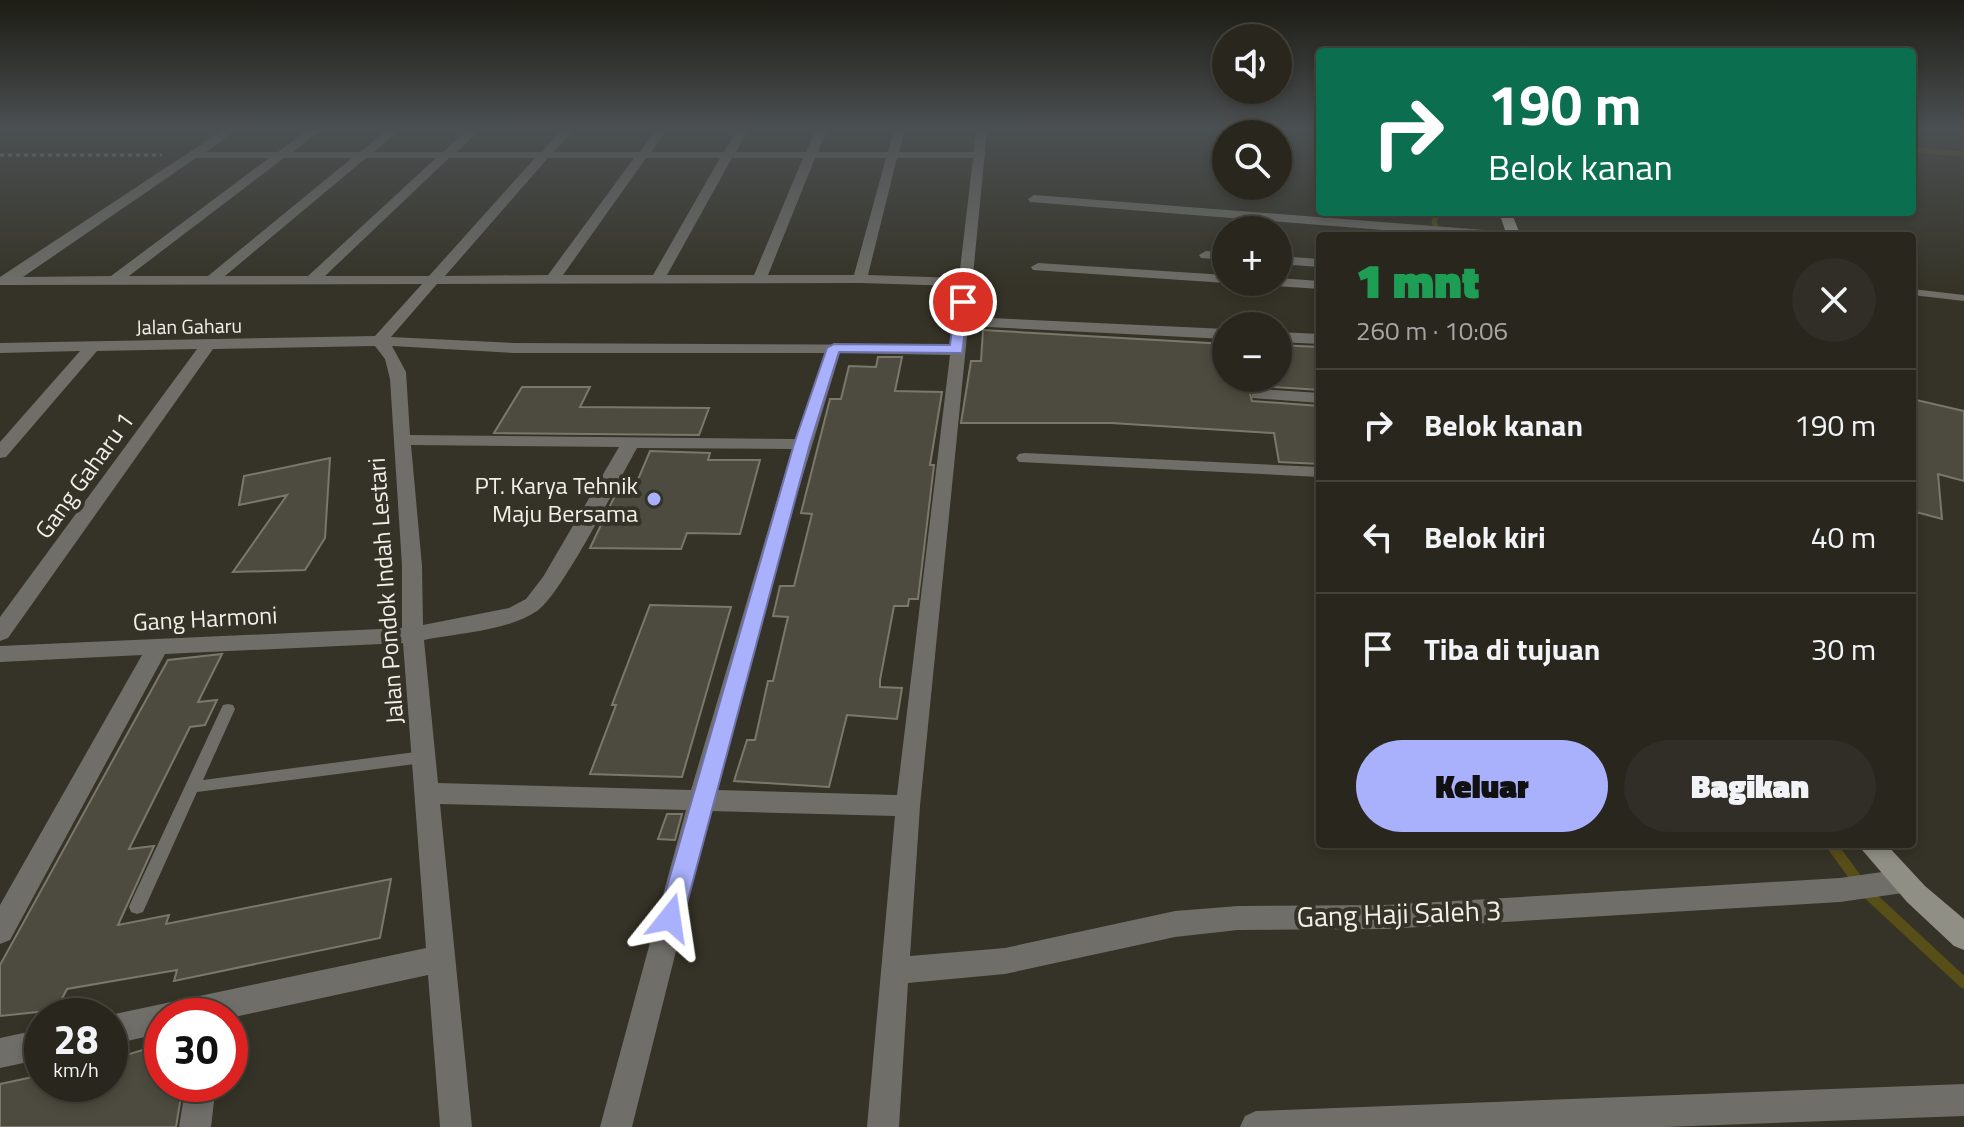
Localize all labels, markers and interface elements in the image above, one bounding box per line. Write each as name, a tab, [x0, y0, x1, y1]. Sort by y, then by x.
map controls	[1212, 24, 1292, 392]
button: sound	[1212, 24, 1292, 104]
text: 190 m	[1488, 62, 1641, 147]
icon: right	[1356, 80, 1460, 184]
button: search	[1212, 120, 1292, 200]
text: Belok kanan	[1488, 139, 1673, 194]
button: +	[1212, 216, 1292, 296]
text: 1 mnt	[1356, 244, 1480, 317]
button: close	[1792, 258, 1876, 342]
pin	[929, 268, 997, 336]
icon: arrive	[941, 280, 985, 324]
street label: Jalan Gaharu	[136, 310, 242, 342]
text: 260 m · 10:06	[1356, 311, 1508, 350]
button: −	[1212, 312, 1292, 392]
text: Belok kanan	[1424, 402, 1583, 448]
text: 190 m	[1794, 402, 1876, 448]
icon: right	[1356, 403, 1400, 447]
street label: Gang Gaharu 1	[26, 404, 142, 546]
street label: Jalan Pondok Indah Lestari	[358, 457, 412, 725]
place label: PT. Karya Tehnik Maju Bersama	[474, 467, 639, 531]
marker: PT. Karya Tehnik Maju Bersama	[645, 490, 663, 508]
text: Belok kiri	[1424, 514, 1546, 560]
text: 40 m	[1811, 514, 1876, 560]
icon: left	[1356, 515, 1400, 559]
street label: Gang Harmoni	[132, 596, 278, 640]
text: Tiba di tujuan	[1424, 626, 1600, 672]
text: 30 m	[1811, 626, 1876, 672]
icon: arrive	[1356, 627, 1400, 671]
button: Keluar	[1356, 740, 1608, 832]
button: Bagikan	[1624, 740, 1876, 832]
position arrow	[628, 876, 712, 960]
street label: Gang Haji Saleh 3	[1296, 888, 1502, 938]
speed limit sign: 30	[144, 998, 248, 1102]
text: 28	[54, 1009, 98, 1070]
text: km/h	[53, 1054, 99, 1085]

